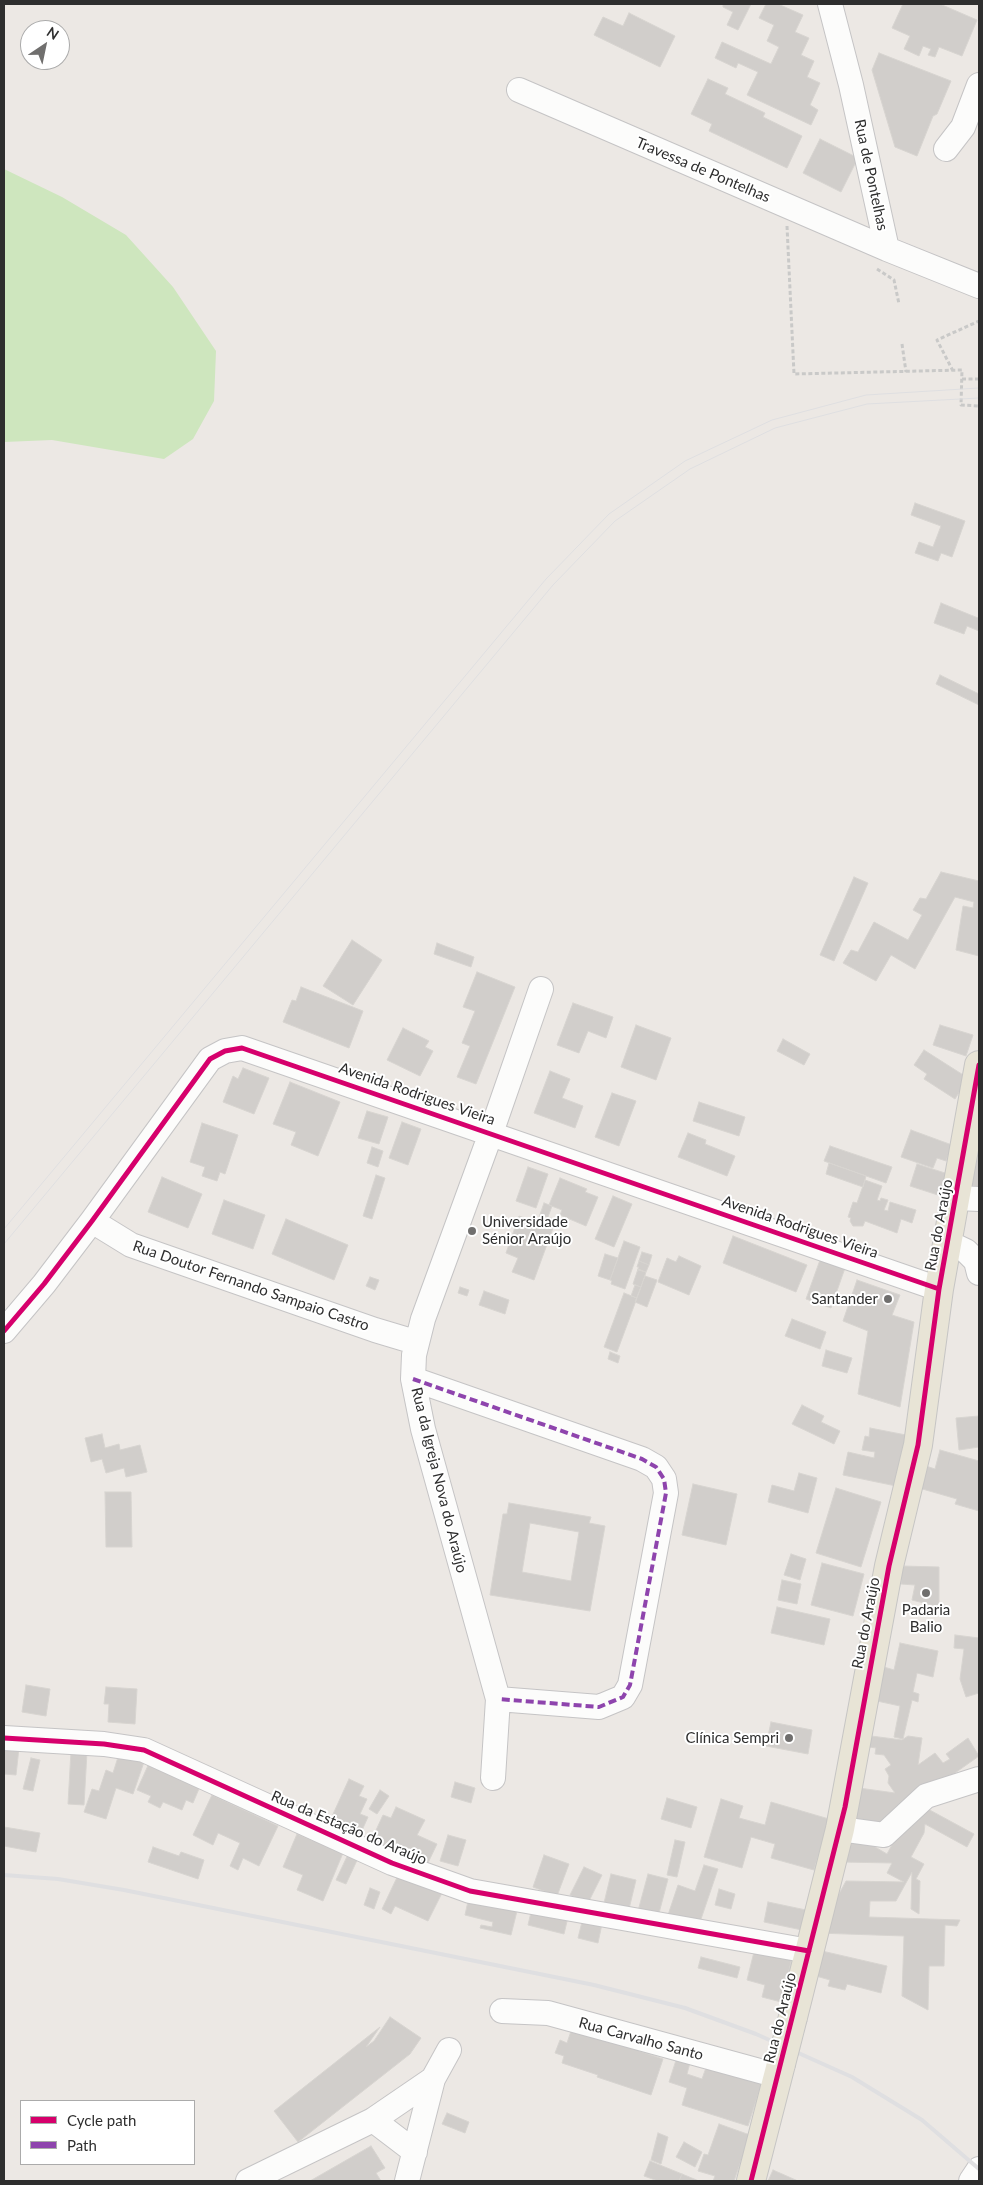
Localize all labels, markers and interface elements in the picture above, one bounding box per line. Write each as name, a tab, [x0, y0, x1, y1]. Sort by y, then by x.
north arrow	[20, 20, 70, 70]
text: N	[44, 23, 62, 43]
street label: Rua de Pontelhas	[850, 118, 892, 232]
street label: Travessa de Pontelhas	[633, 134, 773, 206]
street label: Avenida Rodrigues Vieira	[337, 1059, 497, 1129]
street label: Rua do Araújo	[921, 1178, 957, 1272]
street label: Avenida Rodrigues Vieira	[720, 1192, 880, 1262]
place label: Universidade Sénior Araújo	[482, 1213, 571, 1248]
marker: Universidade Sénior Araújo	[466, 1225, 478, 1237]
street label: Rua Doutor Fernando Sampaio Castro	[130, 1237, 372, 1335]
place label: Santander	[811, 1290, 878, 1308]
marker: Santander	[882, 1293, 894, 1305]
street label: Rua da Igreja Nova do Araújo	[407, 1385, 471, 1575]
street label: Rua do Araújo	[848, 1576, 884, 1670]
marker: Padaria Balio	[920, 1587, 932, 1599]
place label: Padaria Balio	[902, 1601, 950, 1636]
place label: Clínica Sempri	[686, 1729, 779, 1747]
marker: Clínica Sempri	[783, 1732, 795, 1744]
street label: Rua da Estação do Araújo	[268, 1787, 430, 1869]
street label: Rua do Araújo	[760, 1971, 800, 2065]
street label: Rua Carvalho Santo	[577, 2014, 705, 2064]
legend	[20, 2100, 195, 2165]
text: Cycle path	[67, 2111, 136, 2129]
text: Path	[67, 2136, 97, 2154]

